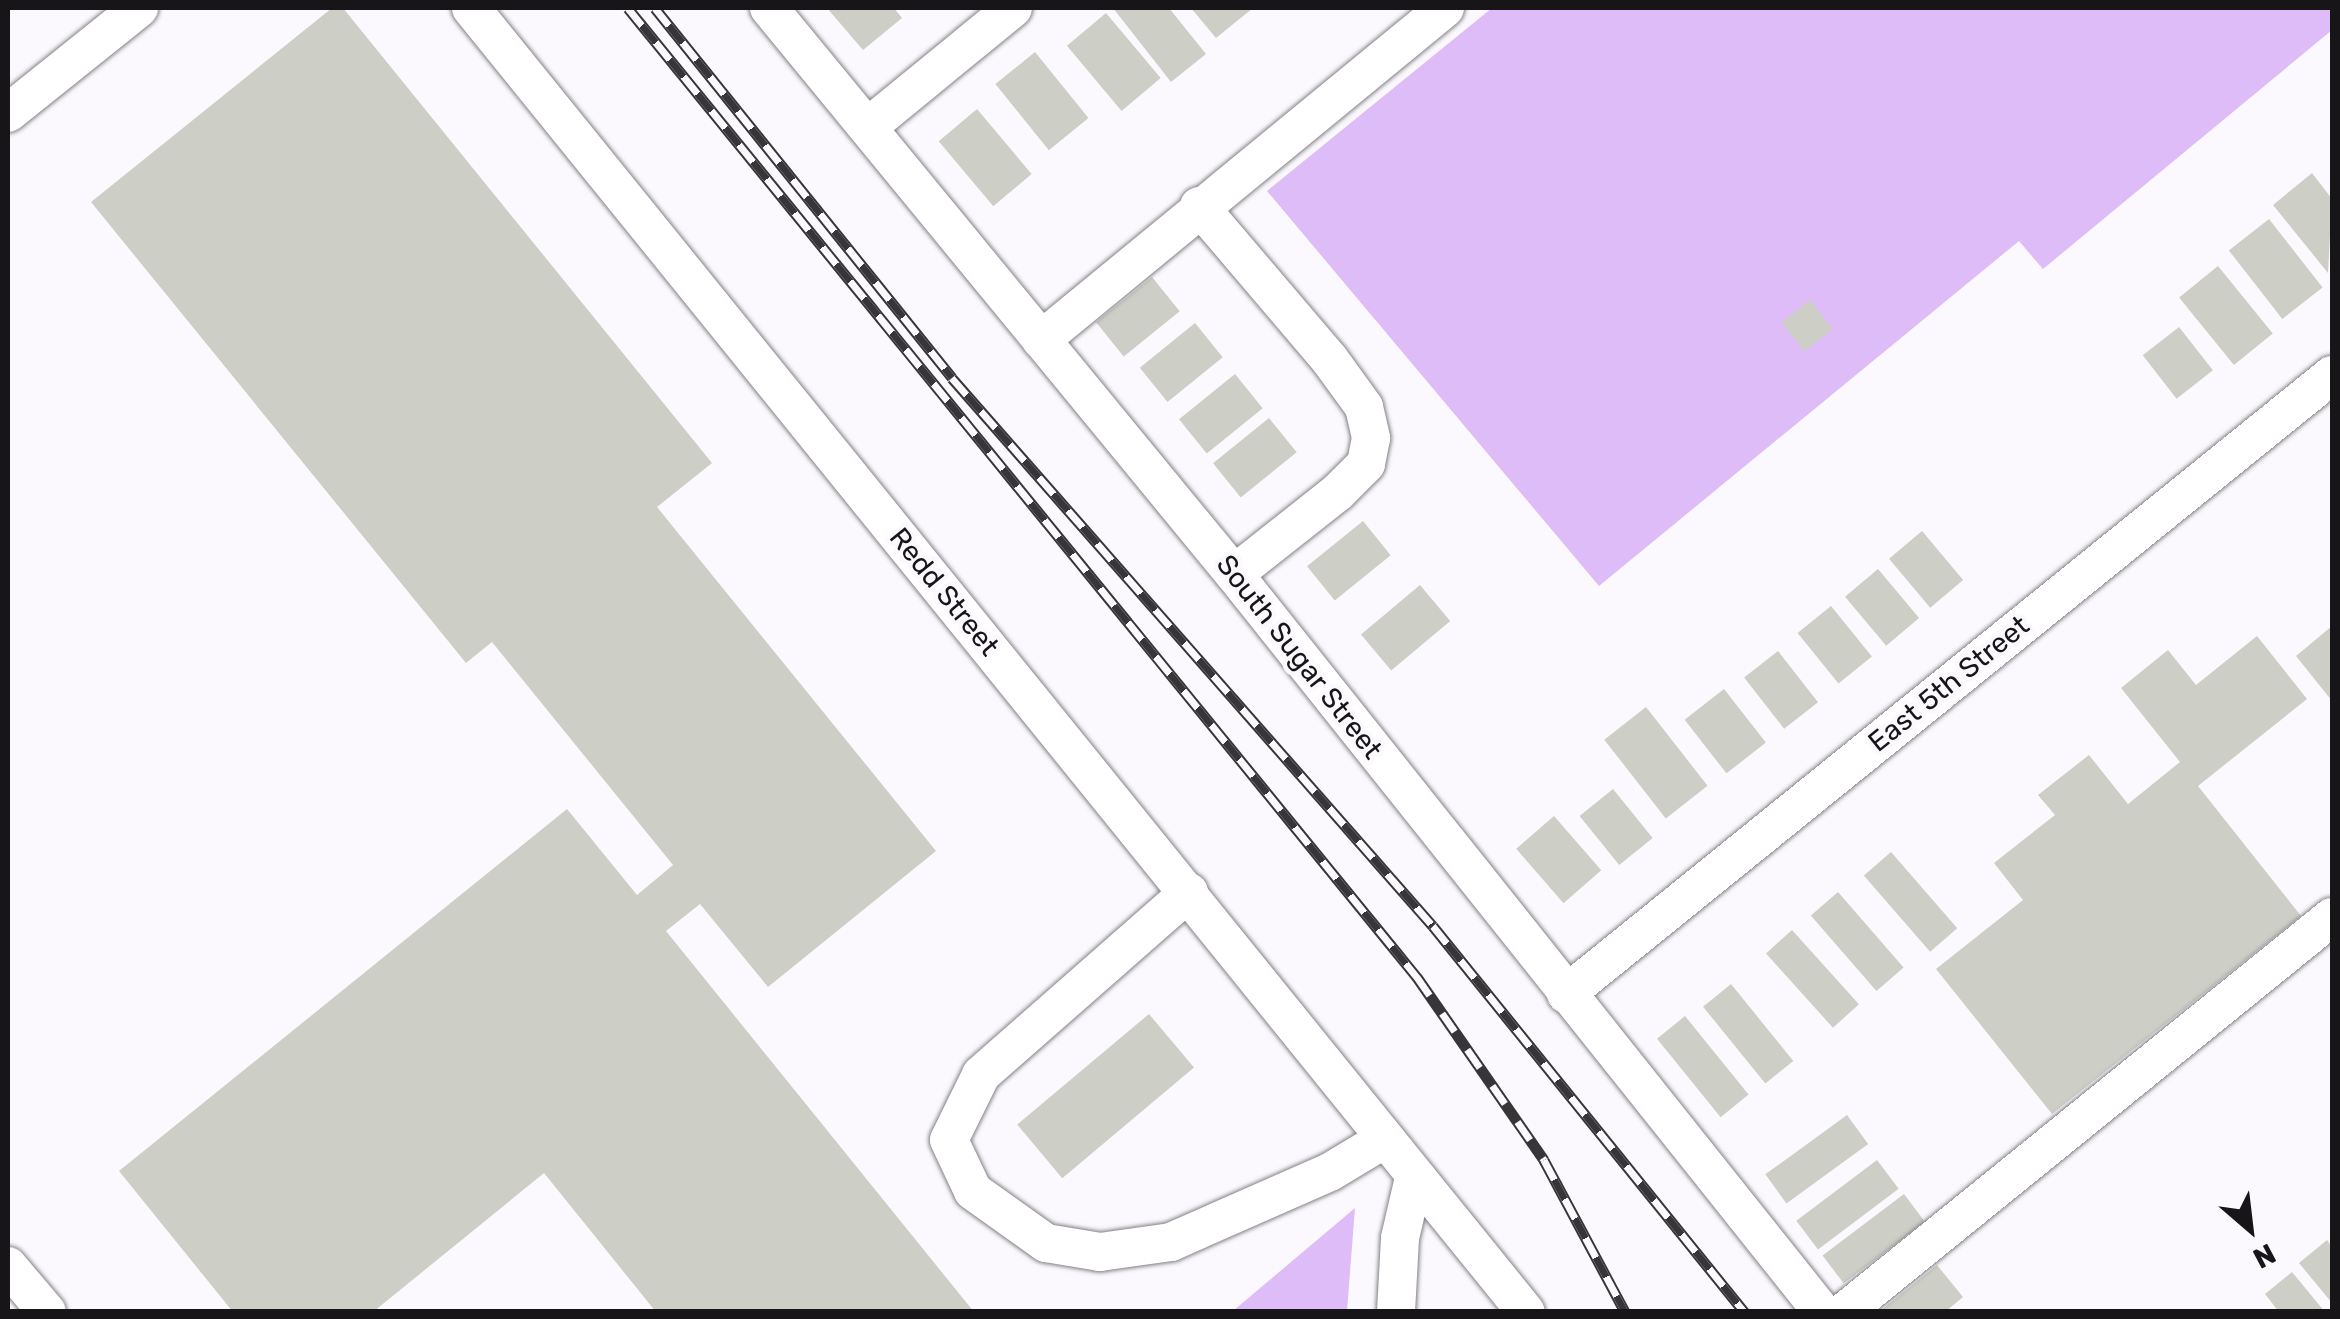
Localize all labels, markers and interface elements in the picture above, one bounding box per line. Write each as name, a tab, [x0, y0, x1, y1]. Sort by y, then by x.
street label: Redd Street	[882, 521, 1006, 663]
street label: South Sugar Street	[1209, 548, 1389, 766]
street label: East 5th Street	[1862, 609, 2036, 759]
north arrow	[2200, 1179, 2300, 1279]
text: N	[2248, 1237, 2281, 1275]

